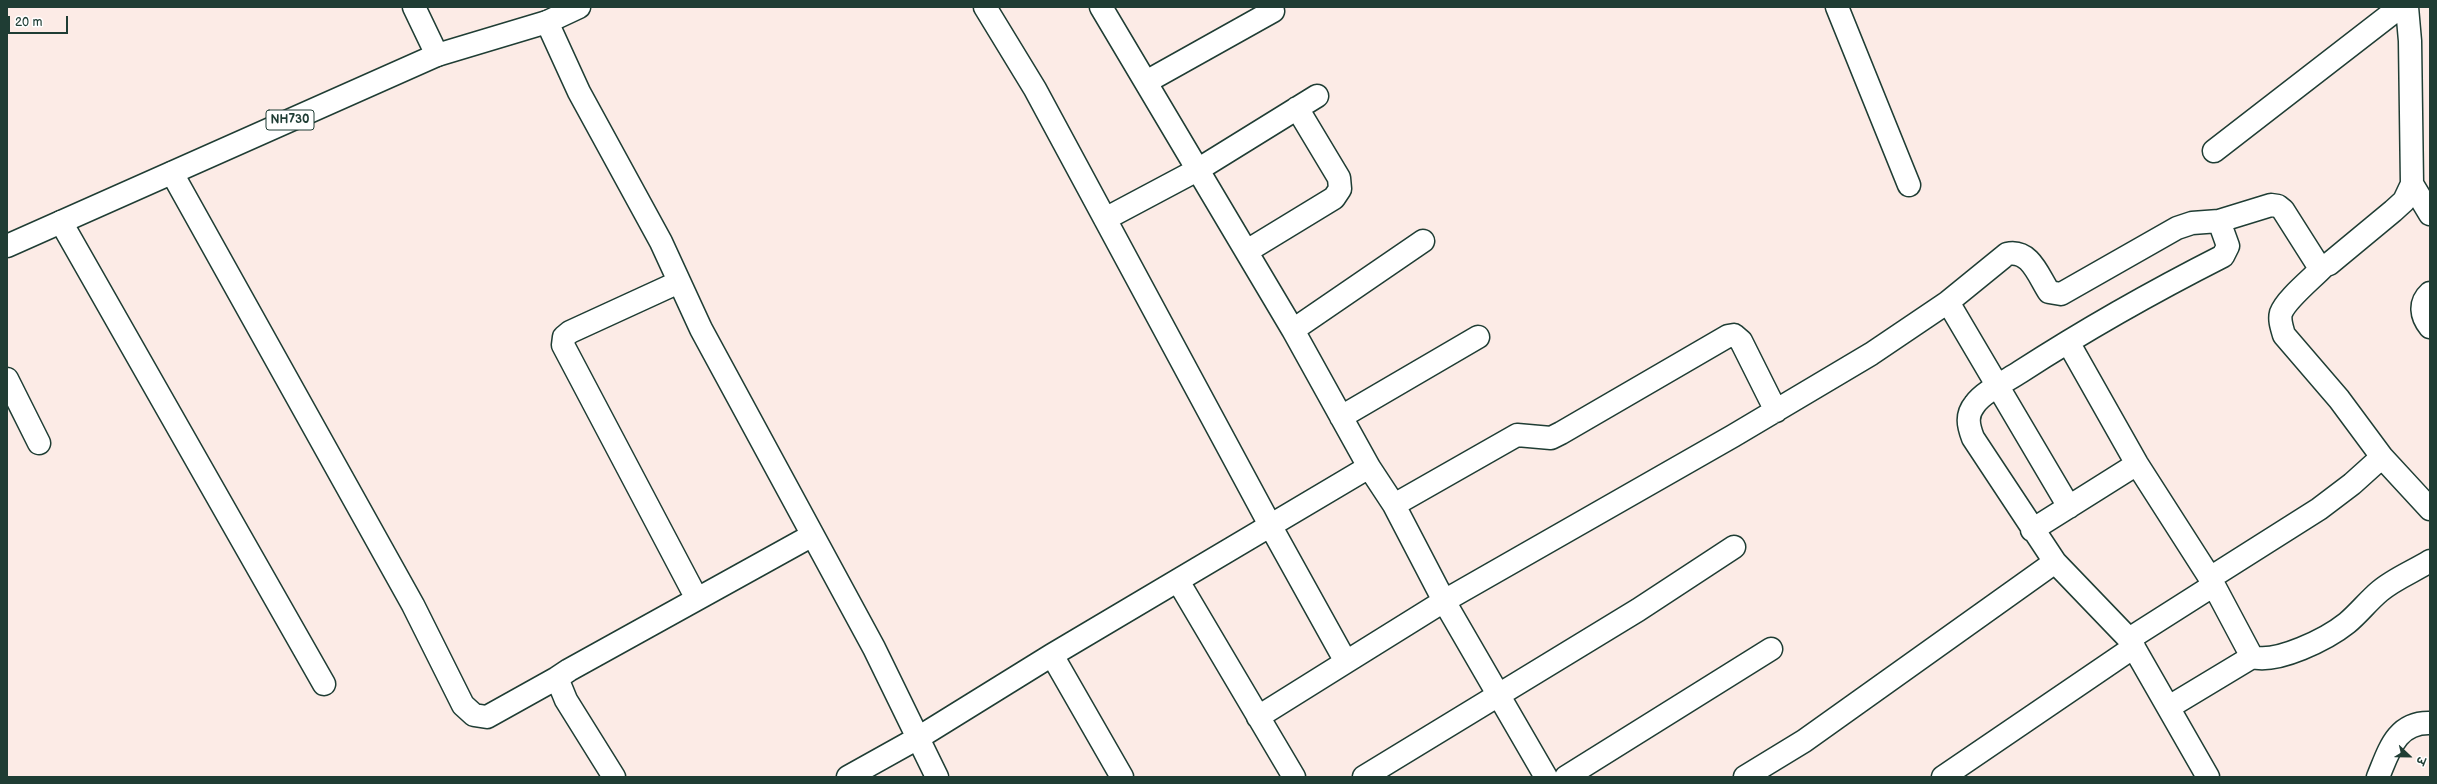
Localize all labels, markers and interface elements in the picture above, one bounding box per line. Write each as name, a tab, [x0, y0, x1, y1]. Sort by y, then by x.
scale bar	[10, 8, 70, 34]
text: 20 m	[15, 15, 42, 30]
road number: NH730	[266, 110, 314, 130]
north arrow	[2389, 736, 2429, 776]
text: उ	[2413, 755, 2428, 767]

